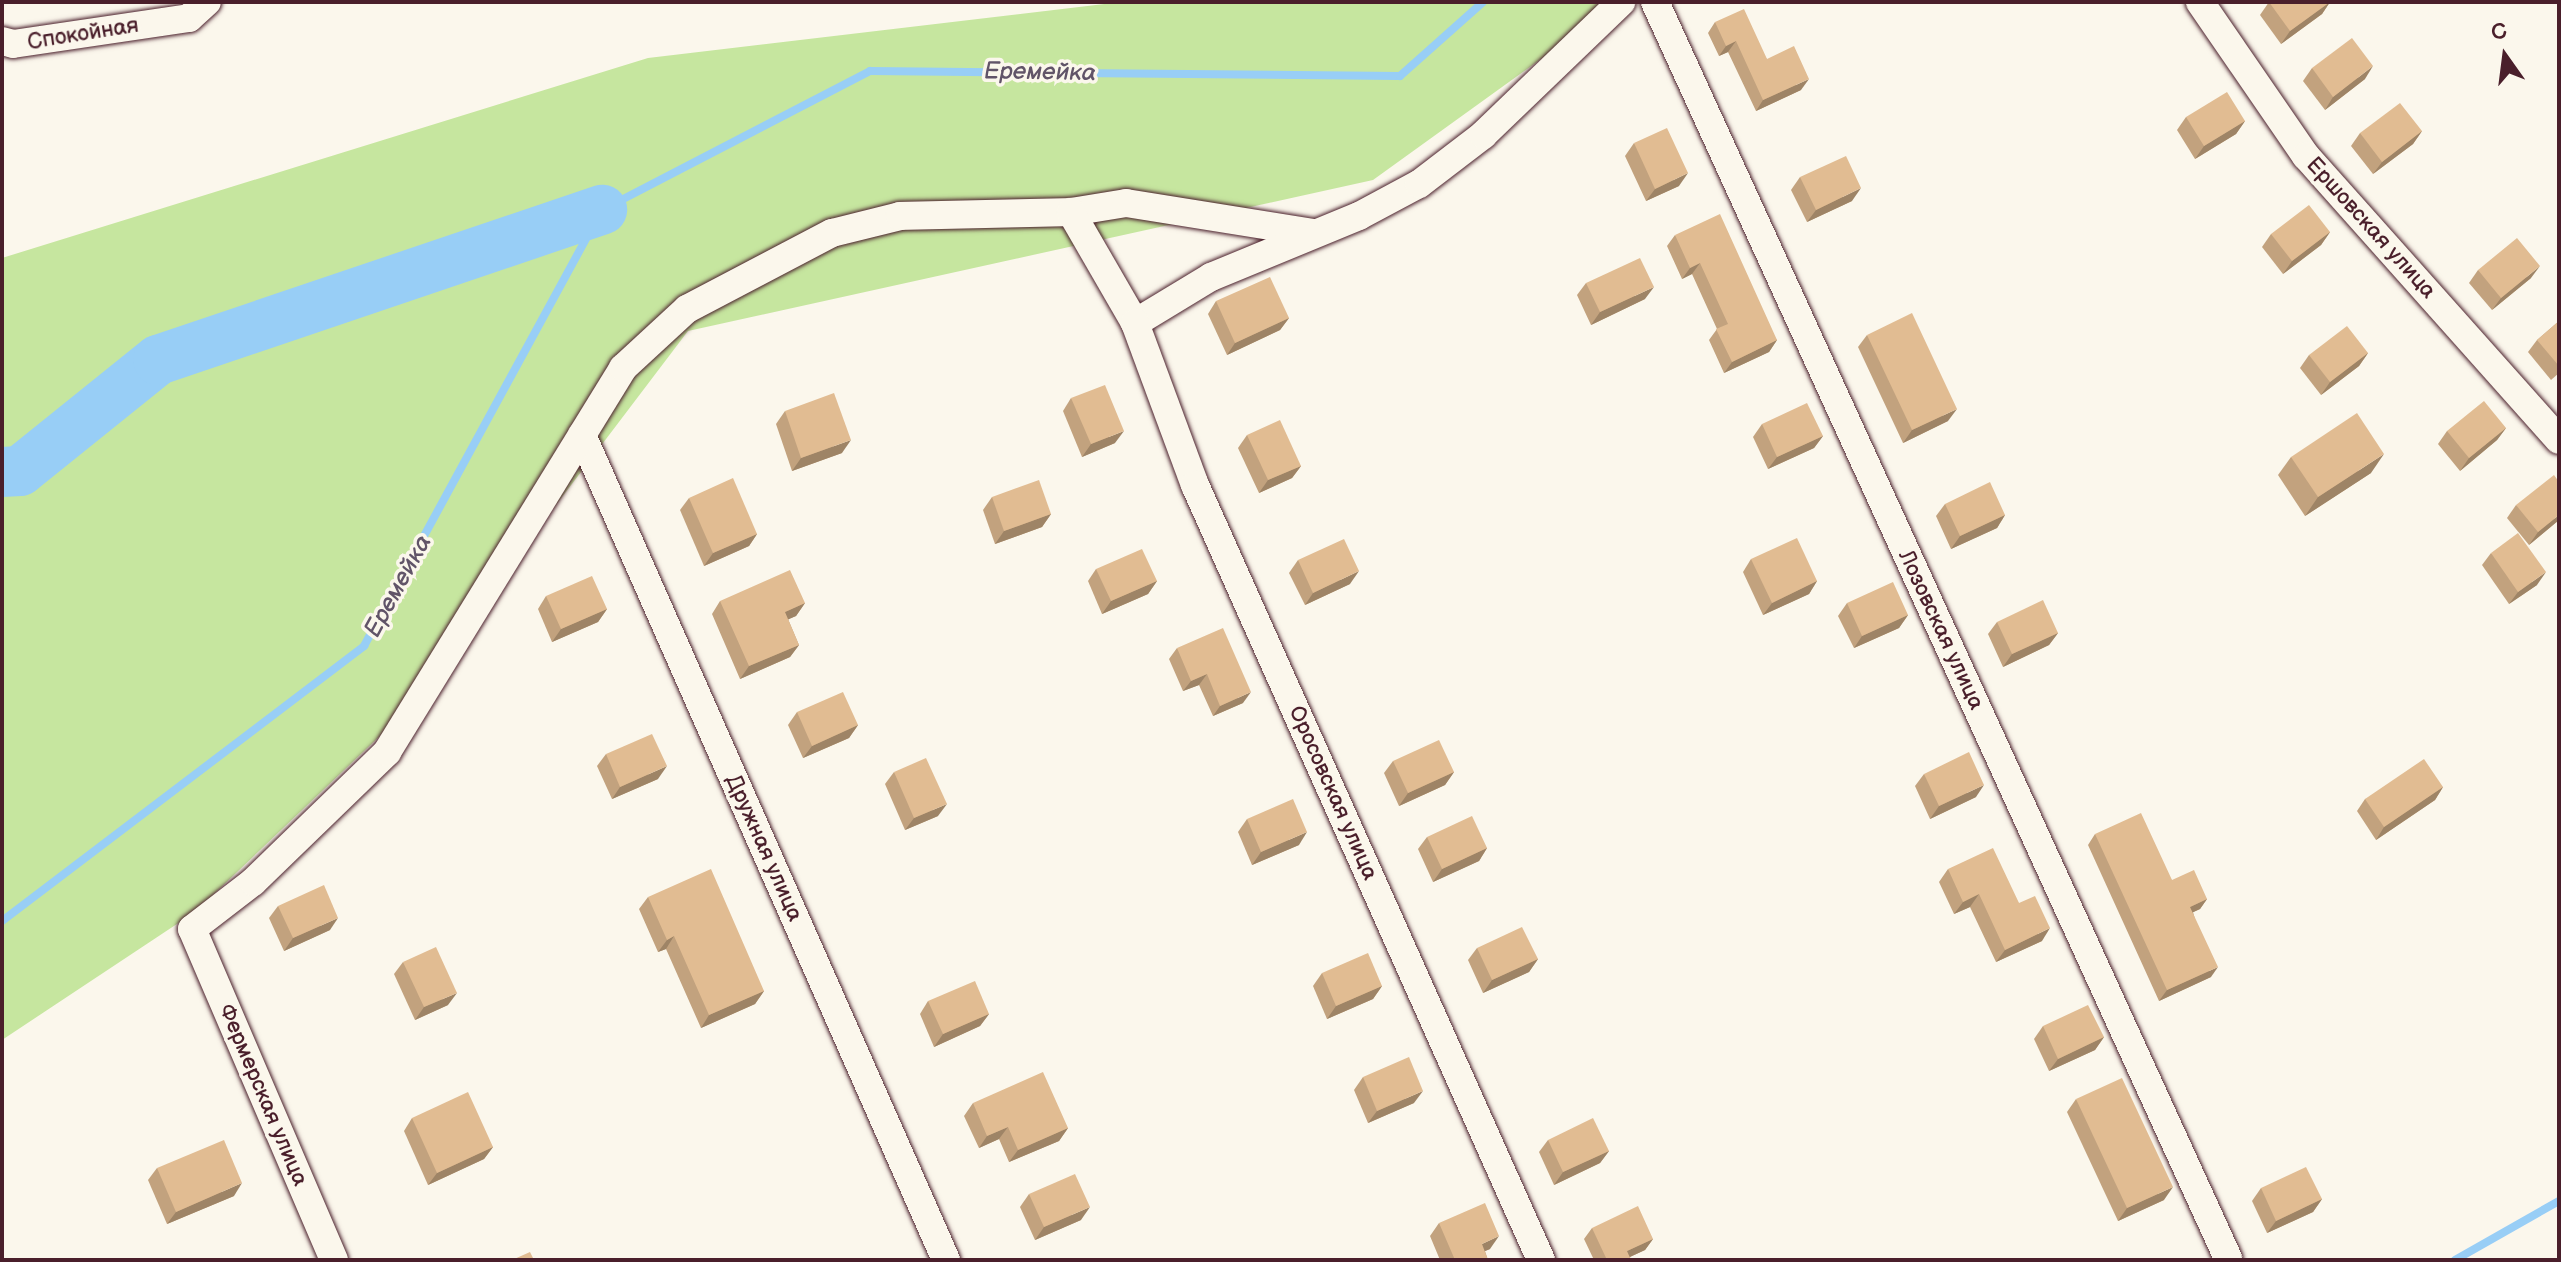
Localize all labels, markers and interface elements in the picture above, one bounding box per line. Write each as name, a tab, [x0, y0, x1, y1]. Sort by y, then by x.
street label: Спокойная	[26, 12, 140, 56]
north arrow	[2465, 16, 2545, 96]
text: С	[2488, 17, 2510, 47]
water label: Еремейка	[984, 57, 1096, 87]
street label: Ершовская улица	[2301, 152, 2441, 304]
water label: Еремейка	[358, 530, 438, 642]
street label: Лозовская улица	[1892, 546, 1990, 714]
street label: Оросовская улица	[1283, 702, 1383, 884]
street label: Дружная улица	[720, 770, 808, 926]
street label: Фермерская улица	[213, 1000, 313, 1190]

